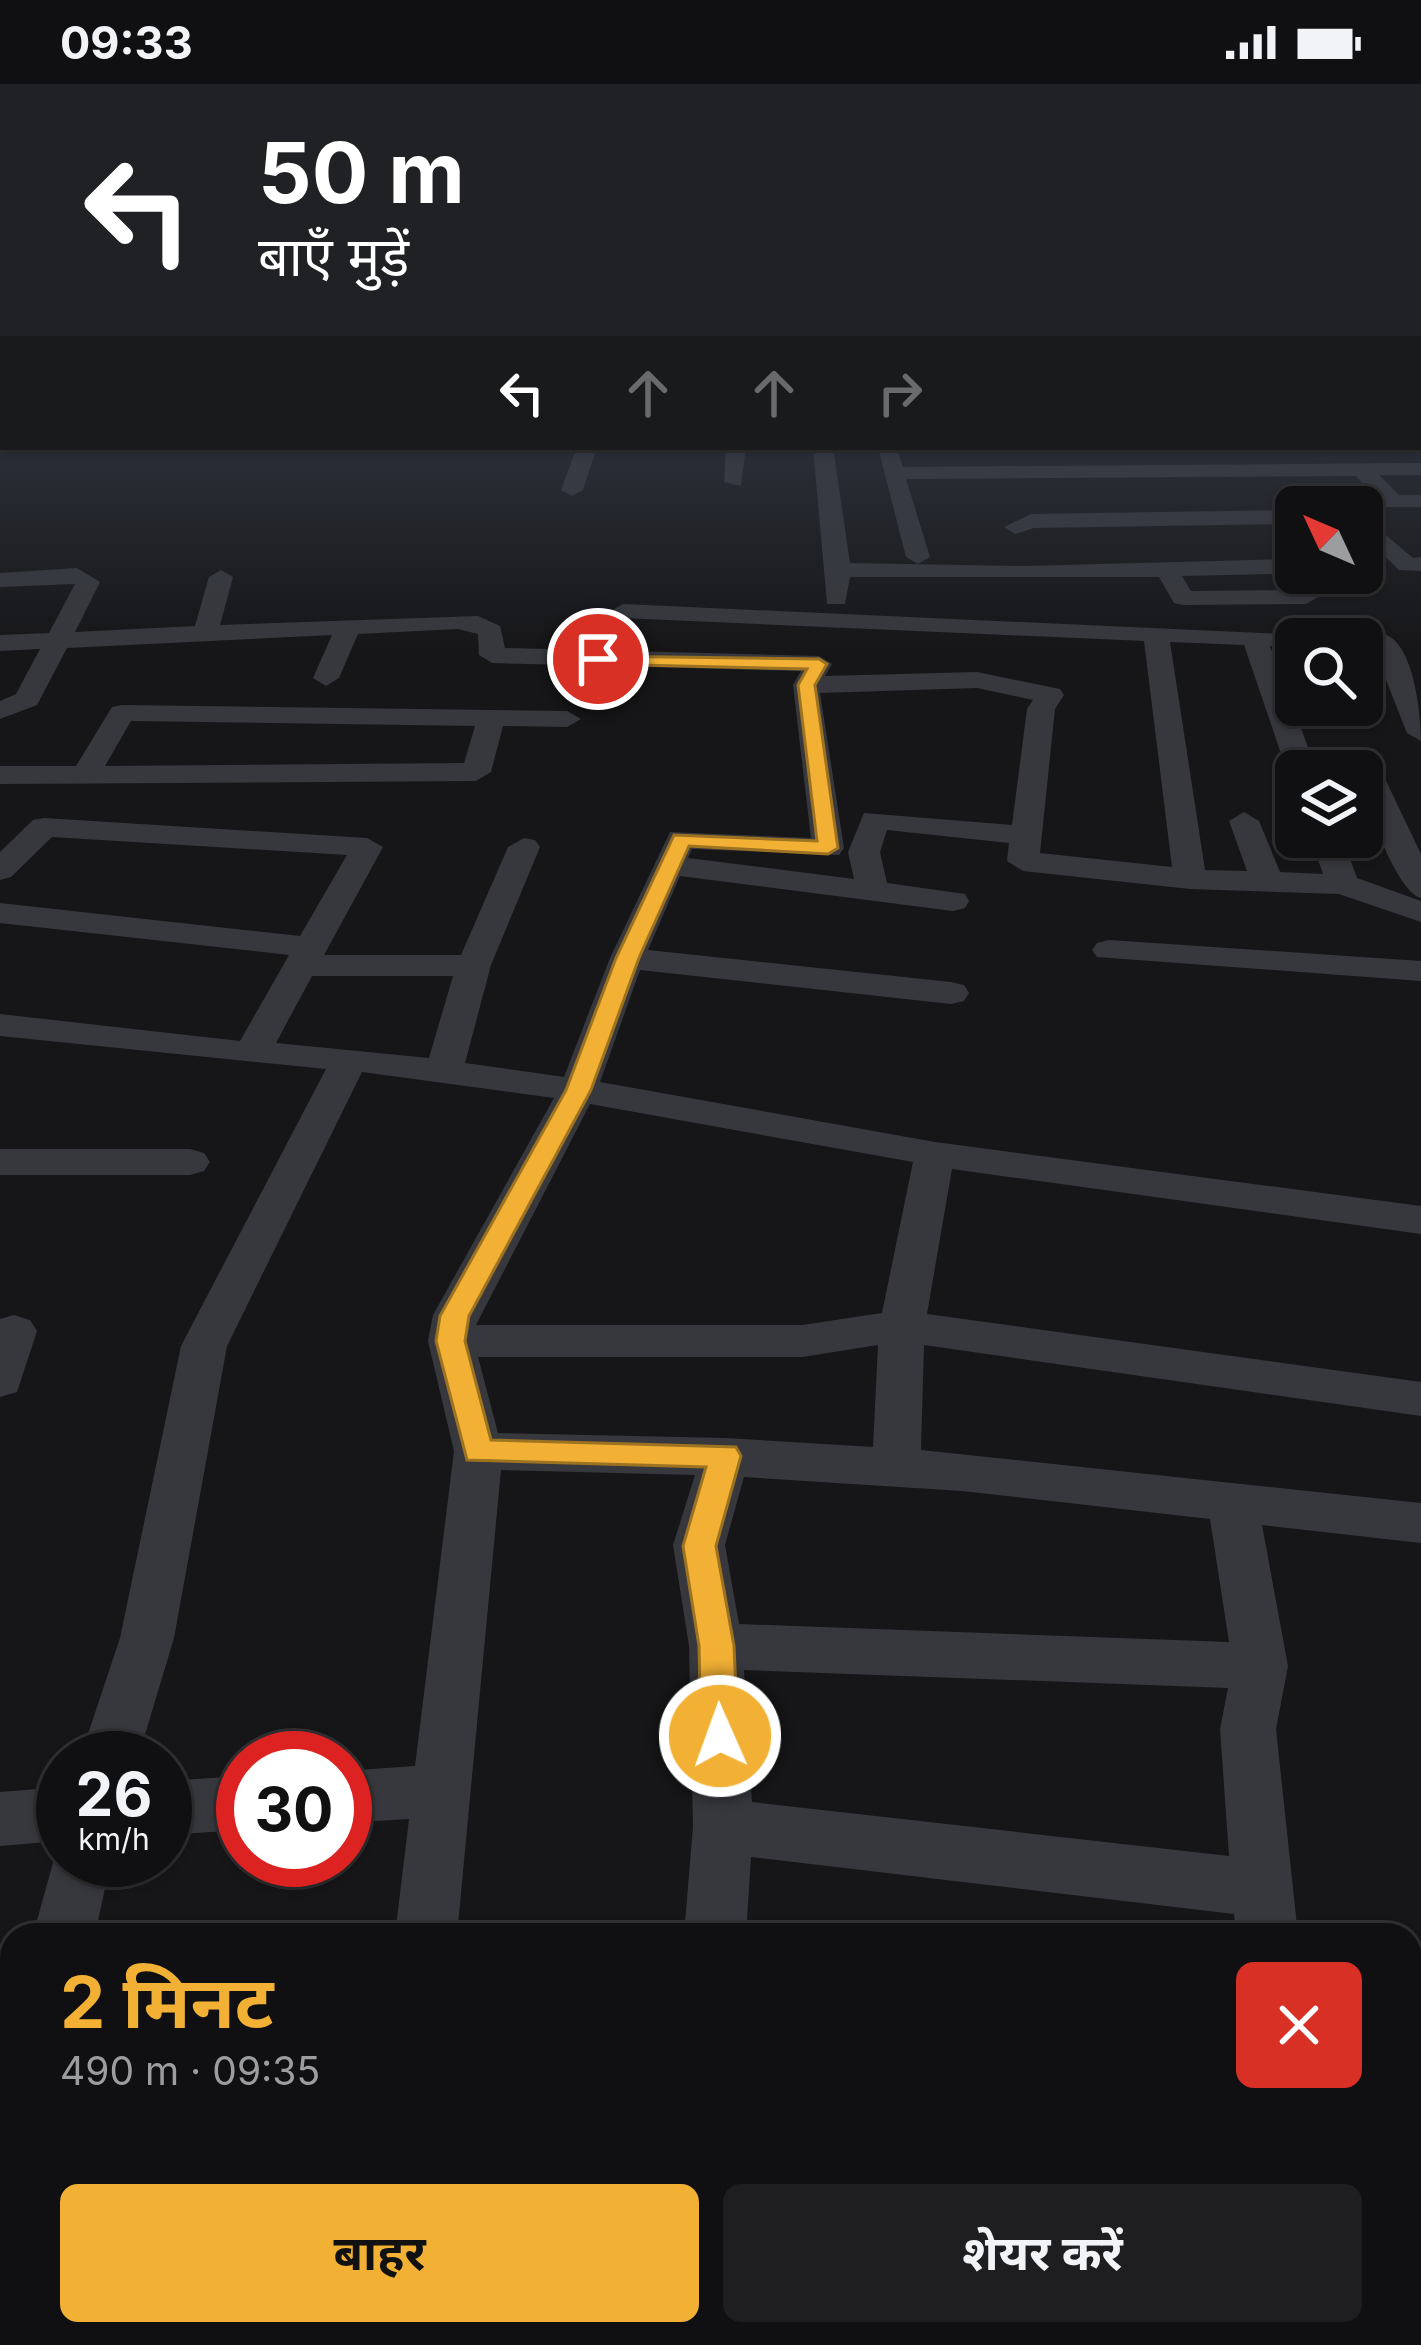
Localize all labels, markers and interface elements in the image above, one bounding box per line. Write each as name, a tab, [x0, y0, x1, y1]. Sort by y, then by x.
text: 09:33	[60, 15, 193, 70]
text: 50 m	[258, 122, 465, 223]
icon: left	[60, 132, 216, 288]
text: बाएँ मुड़ें	[258, 224, 409, 289]
icon: left	[489, 360, 555, 426]
icon: ahead	[615, 360, 681, 426]
icon: ahead	[741, 360, 807, 426]
icon: right	[867, 360, 933, 426]
north arrow	[1275, 486, 1383, 594]
map controls	[1275, 486, 1383, 858]
pin	[547, 608, 649, 710]
button: search	[1275, 618, 1383, 726]
icon: arrive	[565, 626, 631, 692]
button: layers	[1275, 750, 1383, 858]
position arrow	[657, 1673, 783, 1799]
speed limit sign: 30	[216, 1731, 372, 1887]
text: 26	[76, 1758, 152, 1830]
text: km/h	[78, 1821, 150, 1857]
text: 2 मिनट	[60, 1958, 274, 2045]
button: close	[1236, 1962, 1362, 2088]
text: 490 m · 09:35	[60, 2047, 320, 2094]
button: बाहर	[60, 2184, 699, 2322]
button: शेयर करें	[723, 2184, 1362, 2322]

